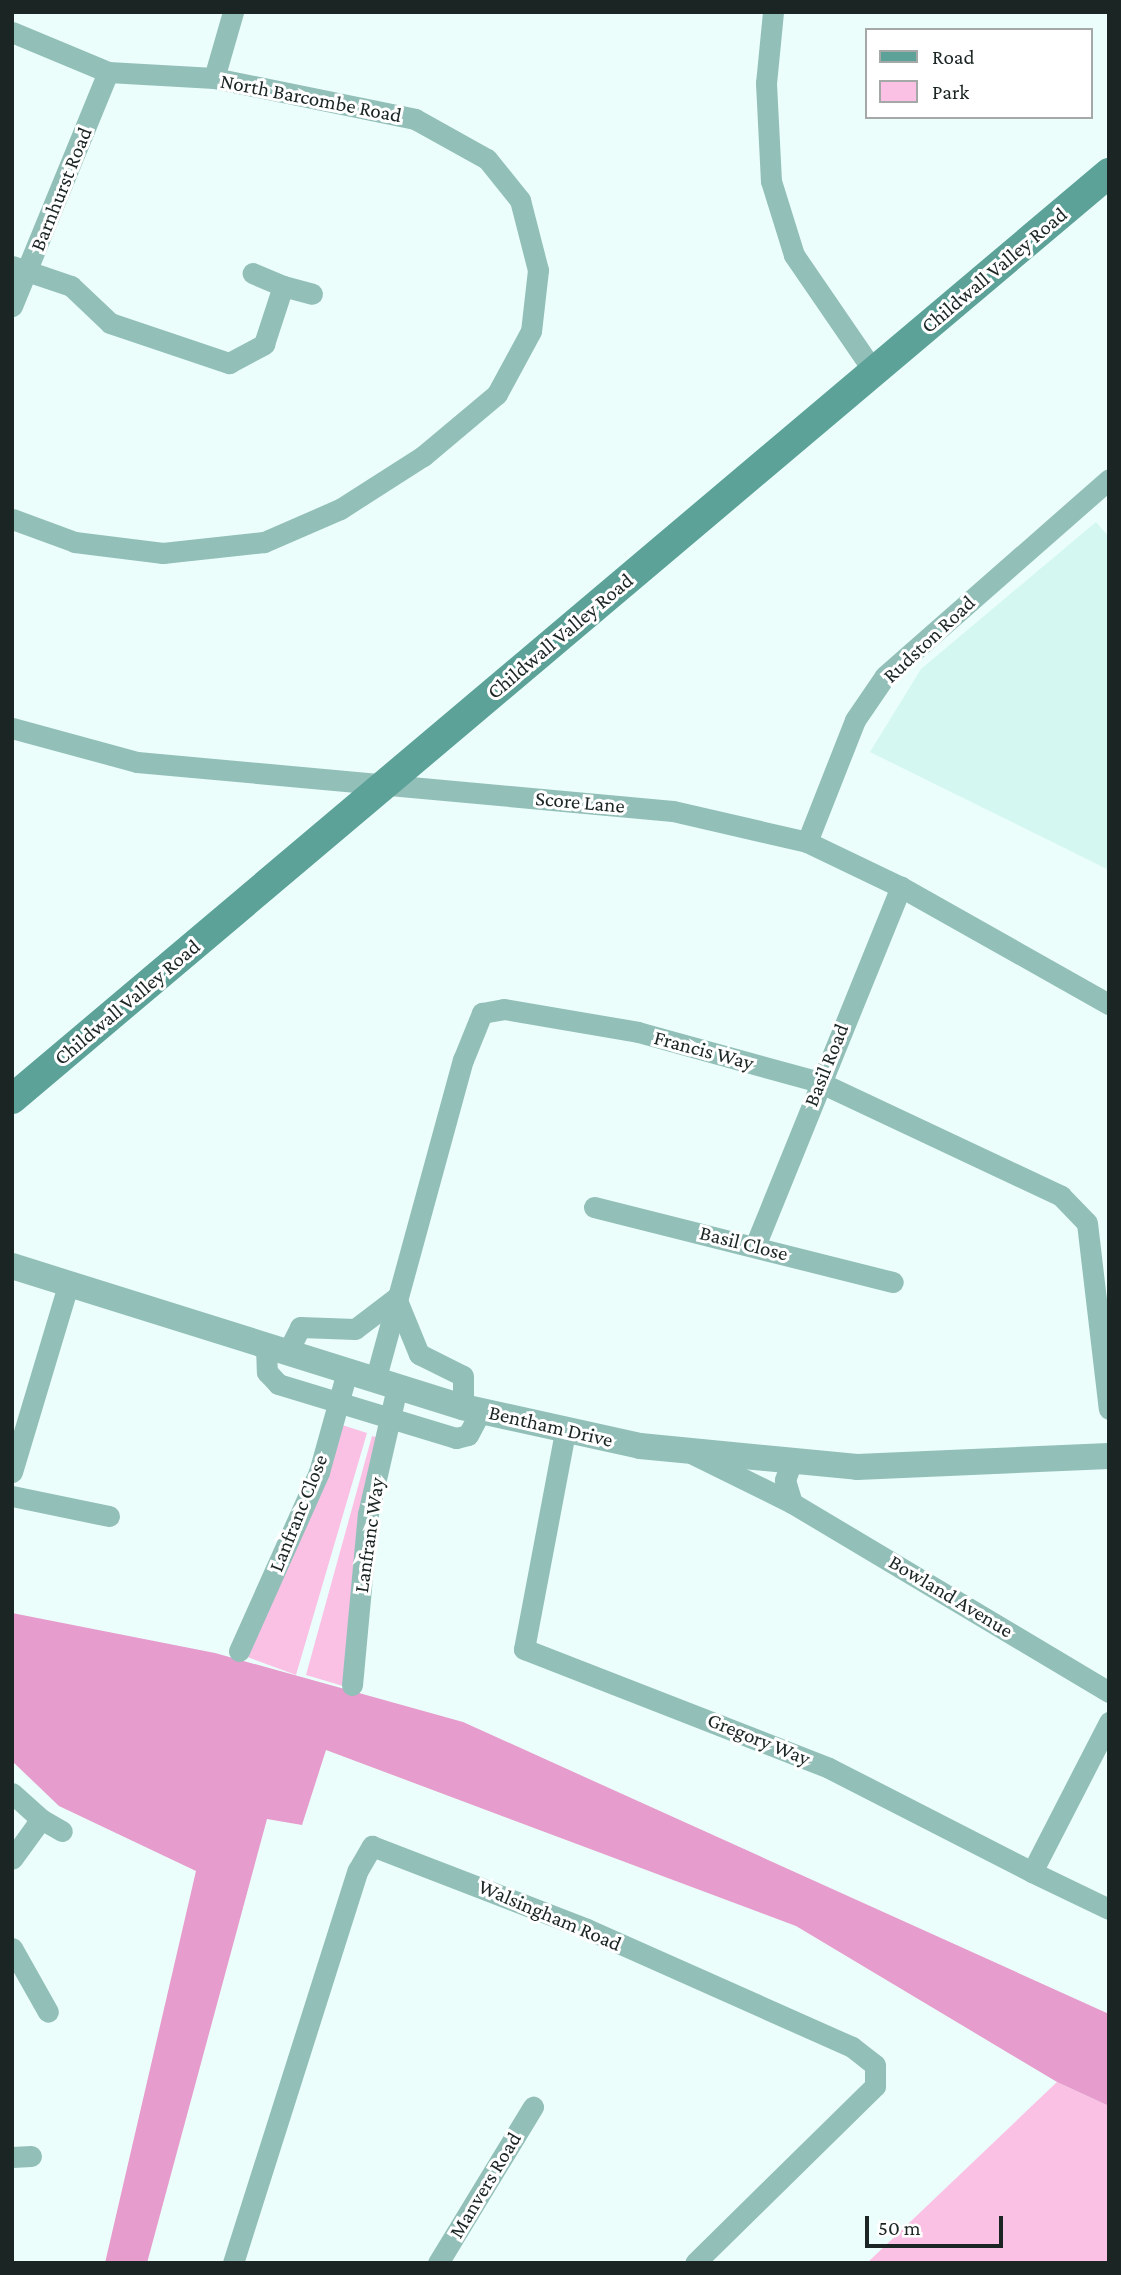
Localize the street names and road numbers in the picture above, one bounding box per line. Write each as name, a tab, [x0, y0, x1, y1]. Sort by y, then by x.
street label: North Barcombe Road	[218, 68, 404, 128]
street label: Barnhurst Road	[25, 123, 97, 255]
street label: Childwall Valley Road	[916, 202, 1072, 338]
street label: Childwall Valley Road	[482, 568, 638, 704]
street label: Rudston Road	[878, 590, 980, 688]
street label: Score Lane	[534, 786, 626, 818]
street label: Childwall Valley Road	[49, 934, 205, 1070]
street label: Basil Road	[798, 1020, 854, 1110]
street label: Francis Way	[651, 1025, 757, 1075]
street label: Basil Close	[697, 1220, 791, 1266]
street label: Bentham Drive	[487, 1400, 615, 1452]
street label: Lanfranc Close	[263, 1451, 333, 1575]
street label: Lanfranc Way	[348, 1476, 390, 1594]
street label: Bowland Avenue	[884, 1549, 1018, 1643]
street label: Gregory Way	[704, 1707, 814, 1771]
street label: Walsingham Road	[475, 1873, 625, 1957]
street label: Manvers Road	[444, 2127, 526, 2243]

